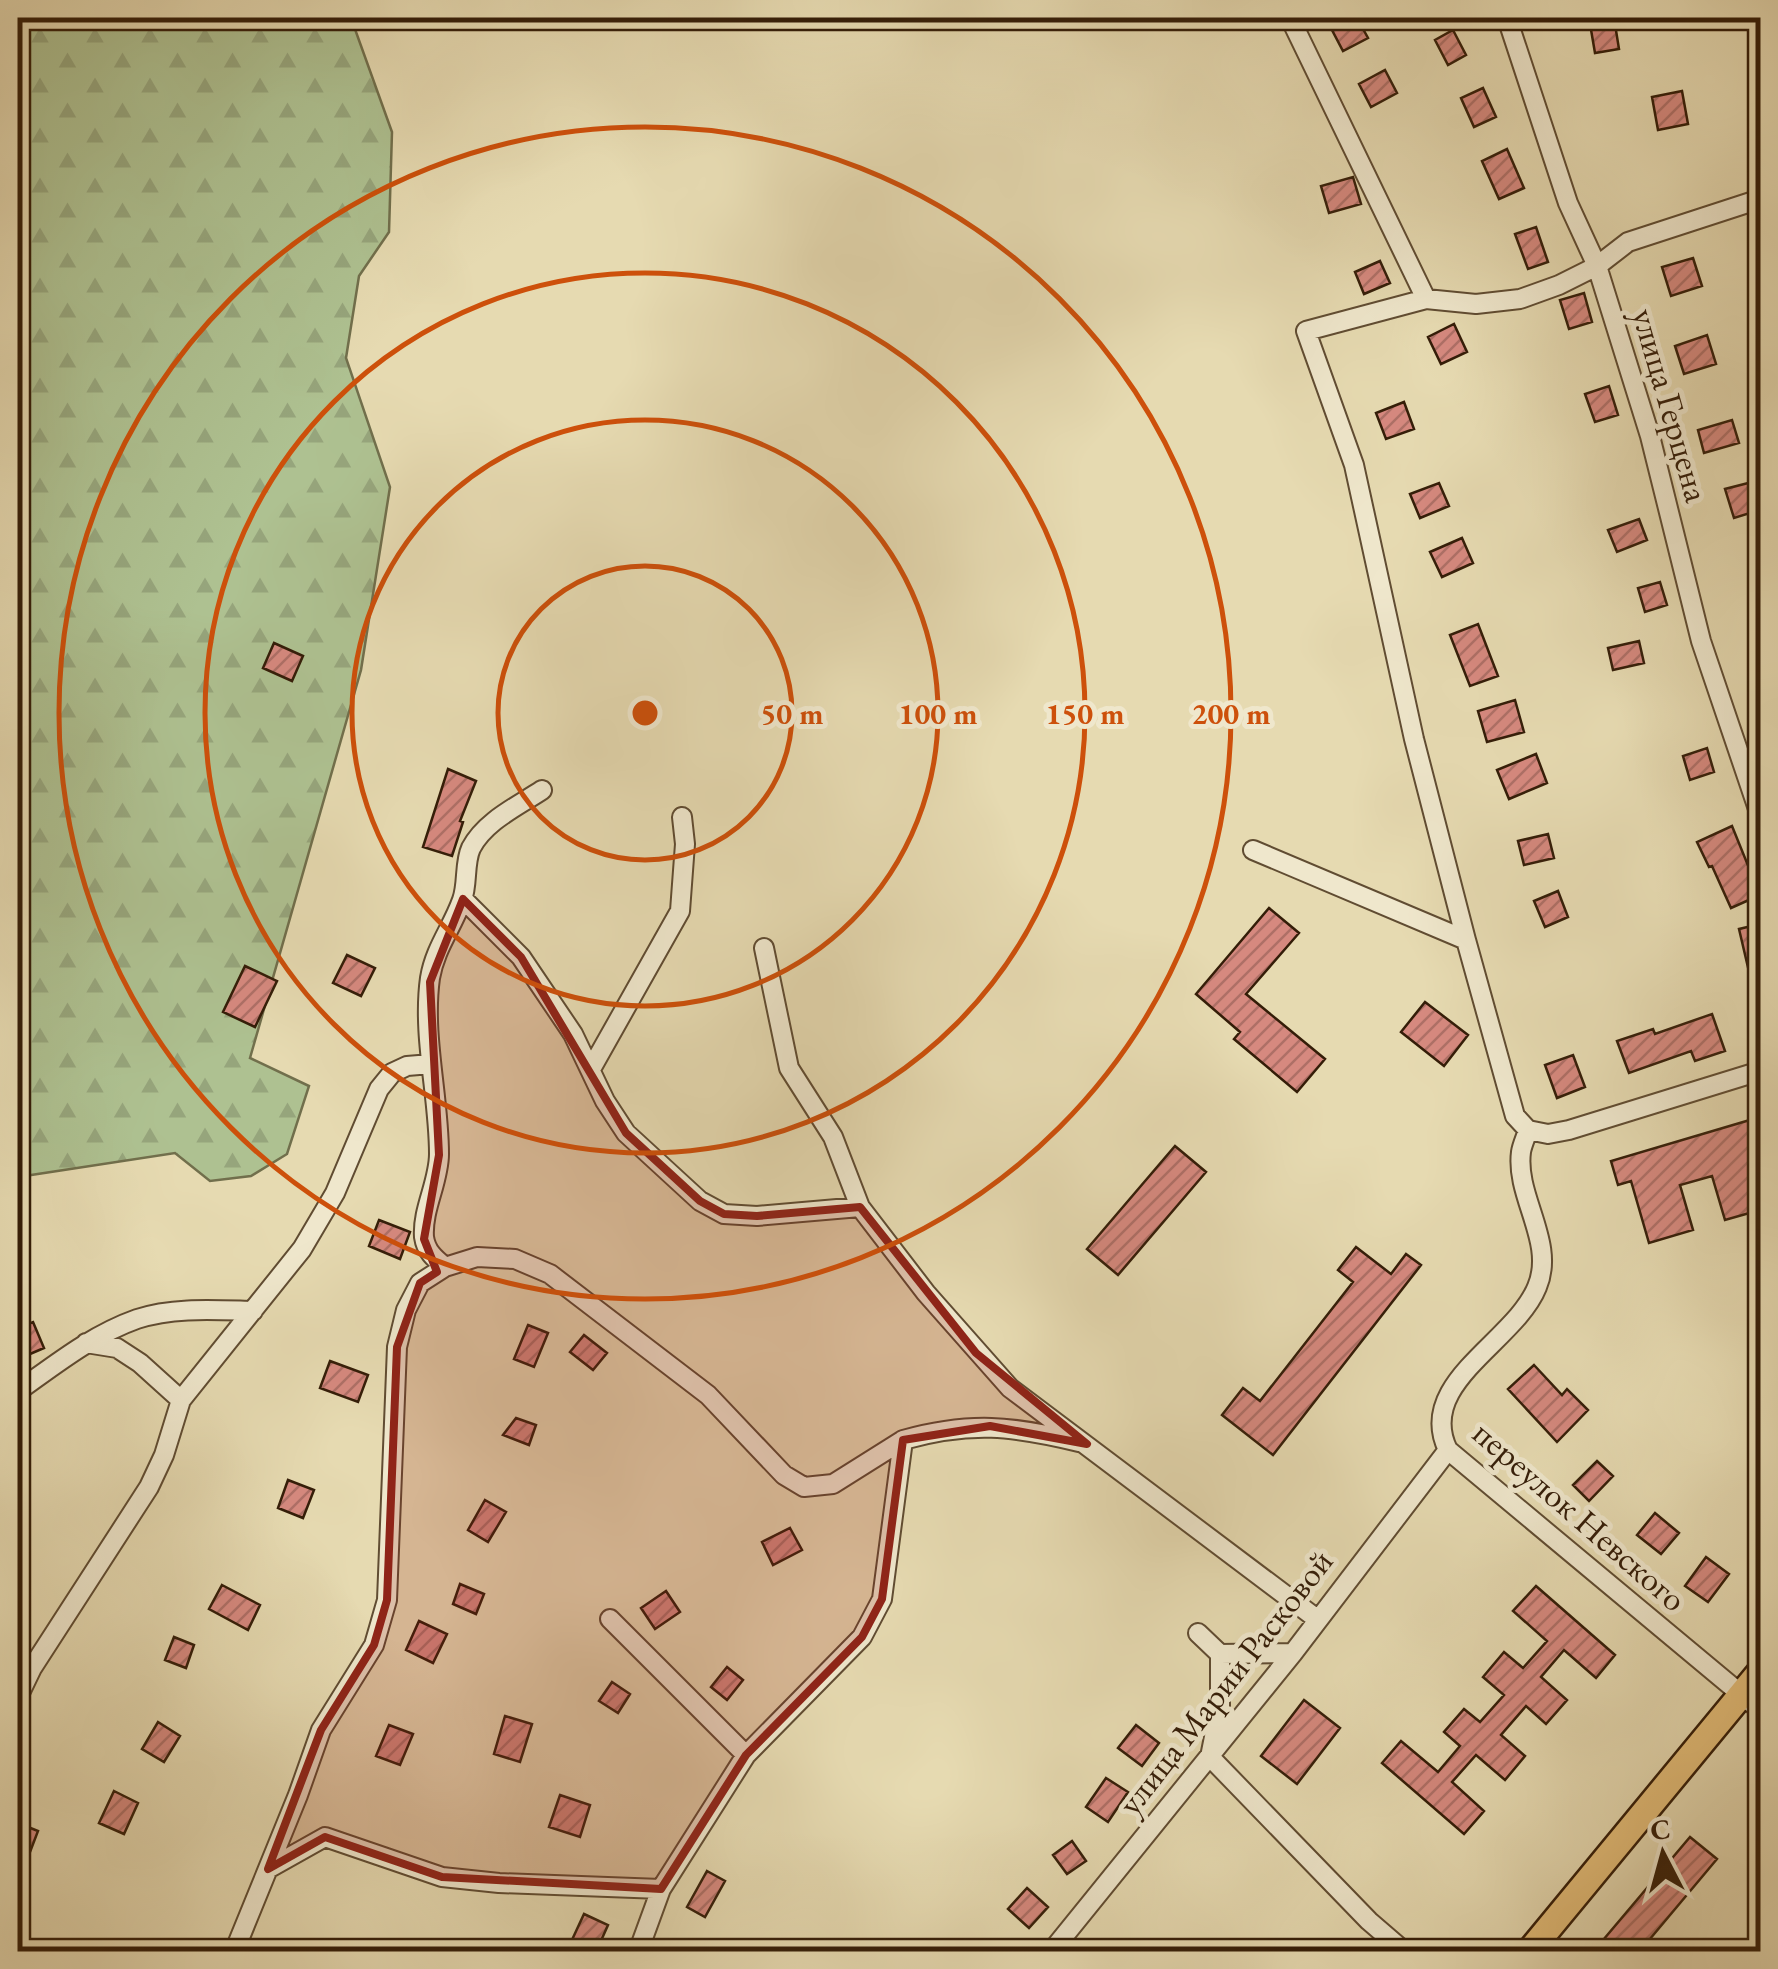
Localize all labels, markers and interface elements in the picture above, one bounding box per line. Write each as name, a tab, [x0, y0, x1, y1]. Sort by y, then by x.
street label: улица Герцена	[1621, 303, 1721, 507]
text: 50 m	[760, 694, 824, 733]
text: 100 m	[899, 694, 977, 733]
text: 150 m	[1046, 694, 1124, 733]
text: 200 m	[1192, 694, 1270, 733]
centre of rings	[627, 695, 663, 731]
street label: переулок Невского	[1463, 1410, 1697, 1622]
street label: улица Марии Расковой	[1107, 1540, 1343, 1824]
north arrow	[1613, 1804, 1713, 1904]
text: С	[1649, 1810, 1672, 1848]

